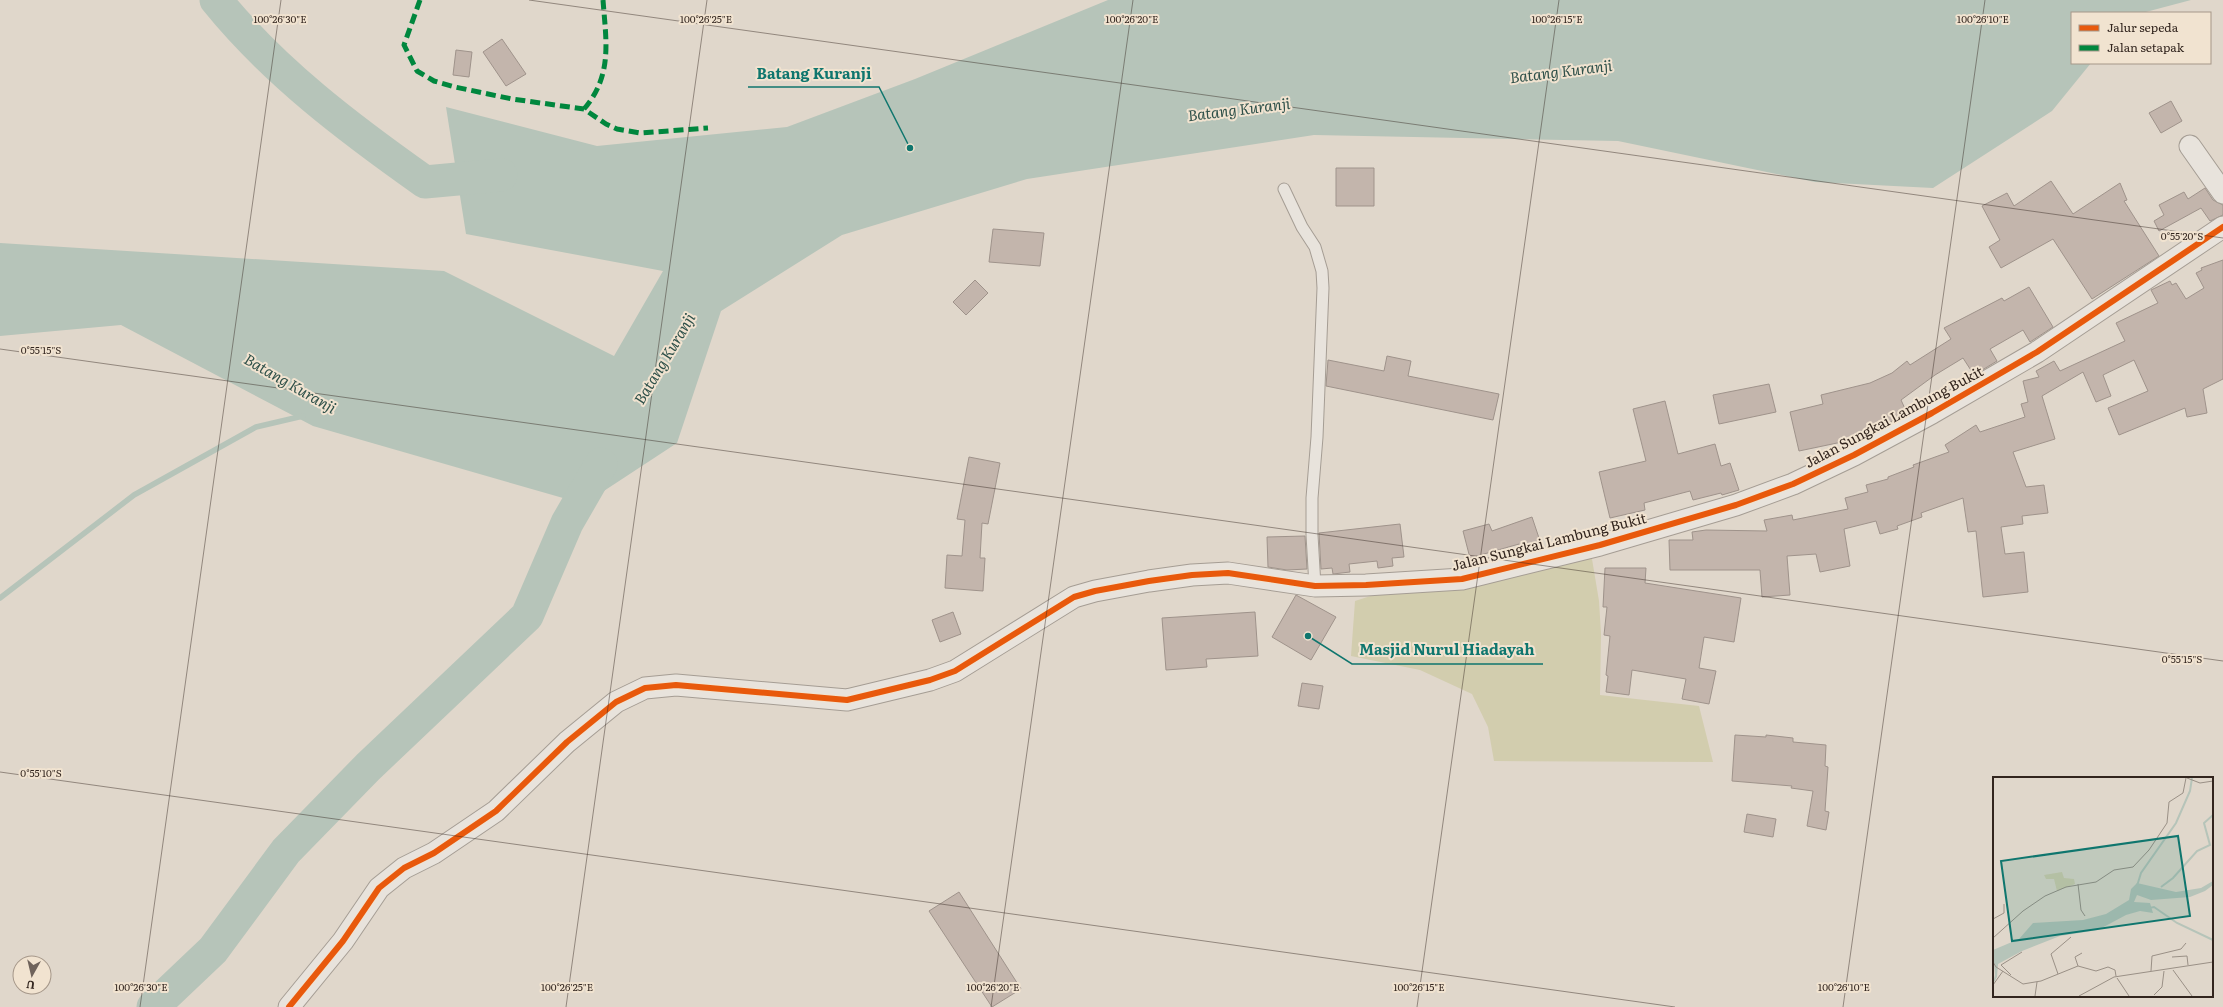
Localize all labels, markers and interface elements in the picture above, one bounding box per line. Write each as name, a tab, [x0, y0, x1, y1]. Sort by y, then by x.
text: 100°26'30"E	[253, 11, 307, 26]
text: 100°26'25"E	[680, 11, 732, 26]
text: 100°26'20"E	[1106, 11, 1158, 26]
text: 100°26'15"E	[1531, 11, 1583, 26]
text: 100°26'10"E	[1957, 11, 2009, 26]
legend	[2071, 12, 2211, 64]
text: Jalur sepeda	[2107, 18, 2179, 36]
text: Jalan setapak	[2107, 38, 2185, 56]
water label: Batang Kuranji	[1508, 53, 1614, 88]
callout: Batang Kuranji	[748, 60, 879, 87]
text: Batang Kuranji	[757, 61, 872, 84]
water label: Batang Kuranji	[1186, 91, 1292, 126]
text: 0°55'20"S	[2161, 228, 2203, 243]
water label: Batang Kuranji	[627, 308, 700, 408]
text: 0°55'15"S	[21, 342, 61, 357]
water label: Batang Kuranji	[240, 347, 342, 419]
street label: Jalan Sungkai Lambung Bukit	[1801, 360, 1987, 472]
street label: Jalan Sungkai Lambung Bukit	[1449, 507, 1648, 575]
callout: Masjid Nurul Hiadayah	[1352, 637, 1543, 664]
text: Masjid Nurul Hiadayah	[1359, 637, 1535, 660]
text: 0°55'15"S	[2162, 651, 2202, 666]
text: 0°55'10"S	[20, 765, 62, 780]
inset map	[1993, 777, 2213, 997]
north arrow	[12, 955, 52, 995]
text: U	[25, 977, 36, 994]
text: 100°26'30"E	[114, 979, 168, 994]
text: 100°26'25"E	[541, 979, 593, 994]
text: 100°26'20"E	[967, 979, 1019, 994]
text: 100°26'15"E	[1393, 979, 1445, 994]
text: 100°26'10"E	[1818, 979, 1870, 994]

